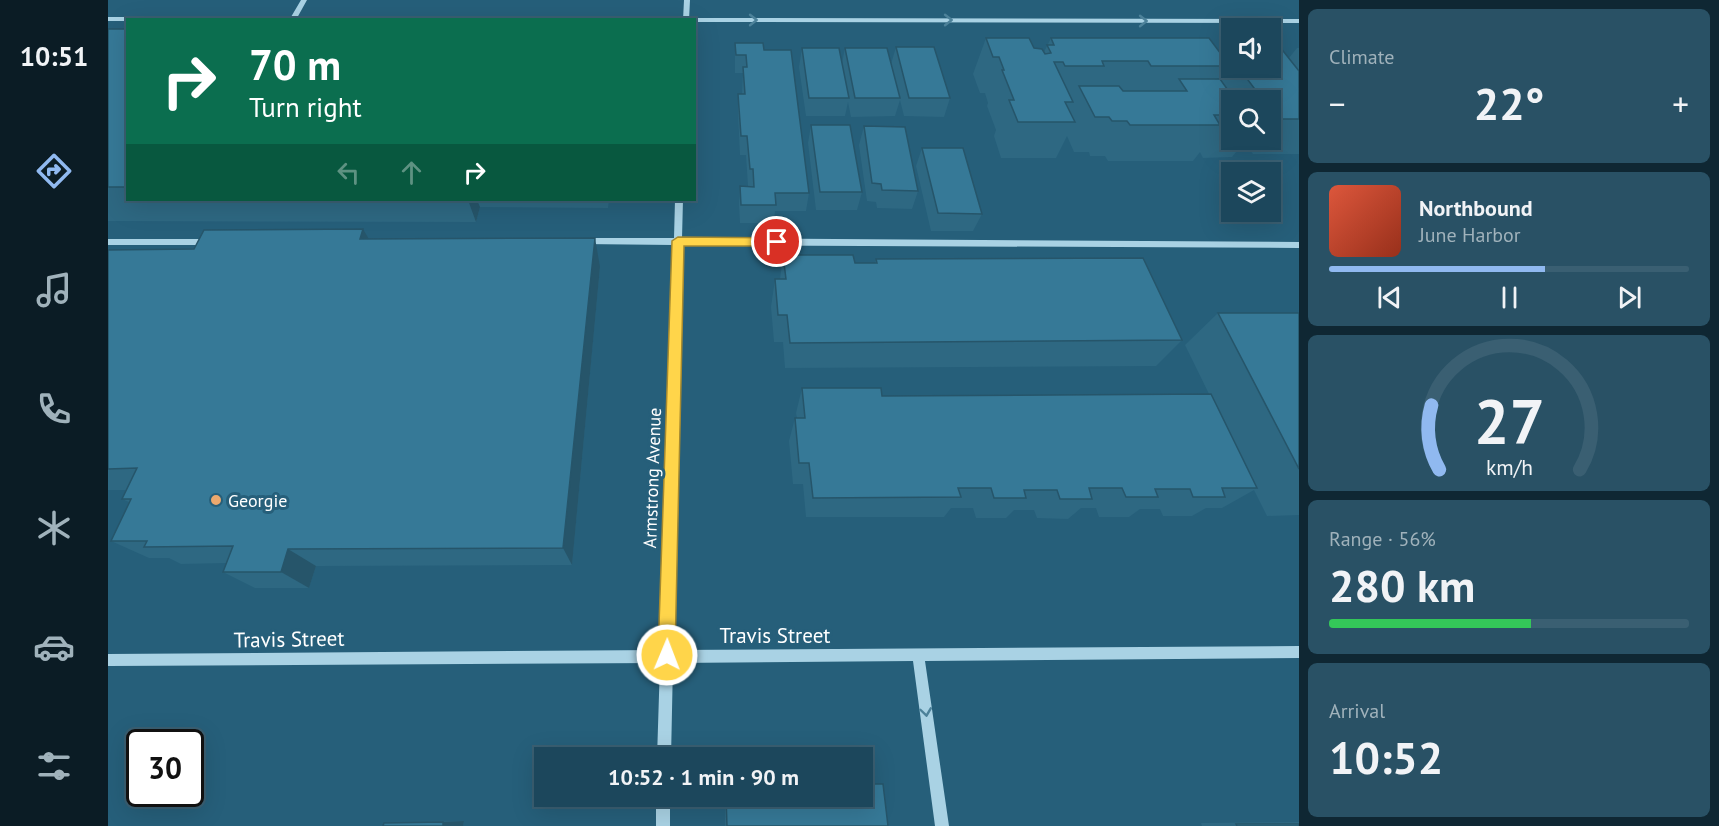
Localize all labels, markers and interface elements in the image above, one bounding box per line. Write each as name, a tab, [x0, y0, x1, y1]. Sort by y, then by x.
one-way arrow	[748, 14, 757, 26]
one-way arrow	[943, 14, 952, 26]
one-way arrow	[1138, 15, 1147, 27]
map controls	[1221, 18, 1281, 222]
button: sound	[1221, 18, 1281, 78]
text: 70 m	[249, 37, 341, 92]
text: 10:51	[20, 39, 88, 73]
icon: right	[150, 42, 228, 120]
text: Climate	[1329, 44, 1395, 70]
text: 22°	[1474, 74, 1544, 132]
text: −	[1329, 82, 1346, 125]
text: +	[1672, 82, 1689, 125]
text: Turn right	[249, 90, 362, 124]
button: search	[1221, 90, 1281, 150]
icon: directions	[33, 150, 75, 192]
icon: left	[332, 156, 365, 189]
icon: ahead	[395, 156, 428, 189]
icon: right	[458, 156, 491, 189]
button: layers	[1221, 162, 1281, 222]
text: Northbound	[1419, 194, 1533, 222]
pin	[751, 216, 802, 267]
text: June Harbor	[1419, 222, 1521, 248]
icon: arrive	[760, 225, 793, 258]
icon: music	[33, 269, 75, 311]
icon: previous	[1373, 281, 1406, 314]
icon: pause	[1493, 281, 1526, 314]
icon: next	[1613, 281, 1646, 314]
text: 27	[1474, 380, 1544, 461]
icon: phone	[33, 388, 75, 430]
street label: Armstrong Avenue	[638, 407, 666, 549]
text: km/h	[1485, 453, 1532, 481]
place label: Georgie	[228, 489, 287, 512]
marker: Georgie	[209, 493, 223, 507]
icon: climate	[33, 507, 75, 549]
text: Range · 56%	[1329, 526, 1436, 552]
text: 280 km	[1329, 556, 1475, 614]
street label: Travis Street	[720, 622, 830, 649]
position arrow	[635, 623, 699, 687]
street label: Travis Street	[233, 625, 345, 653]
icon: car	[33, 626, 75, 668]
text: Arrival	[1329, 698, 1385, 724]
one-way arrow	[920, 707, 932, 717]
text: 10:52	[1329, 728, 1443, 786]
speed limit sign: 30	[126, 729, 204, 807]
icon: filters	[33, 745, 75, 787]
text: 10:52 · 1 min · 90 m	[608, 763, 799, 791]

